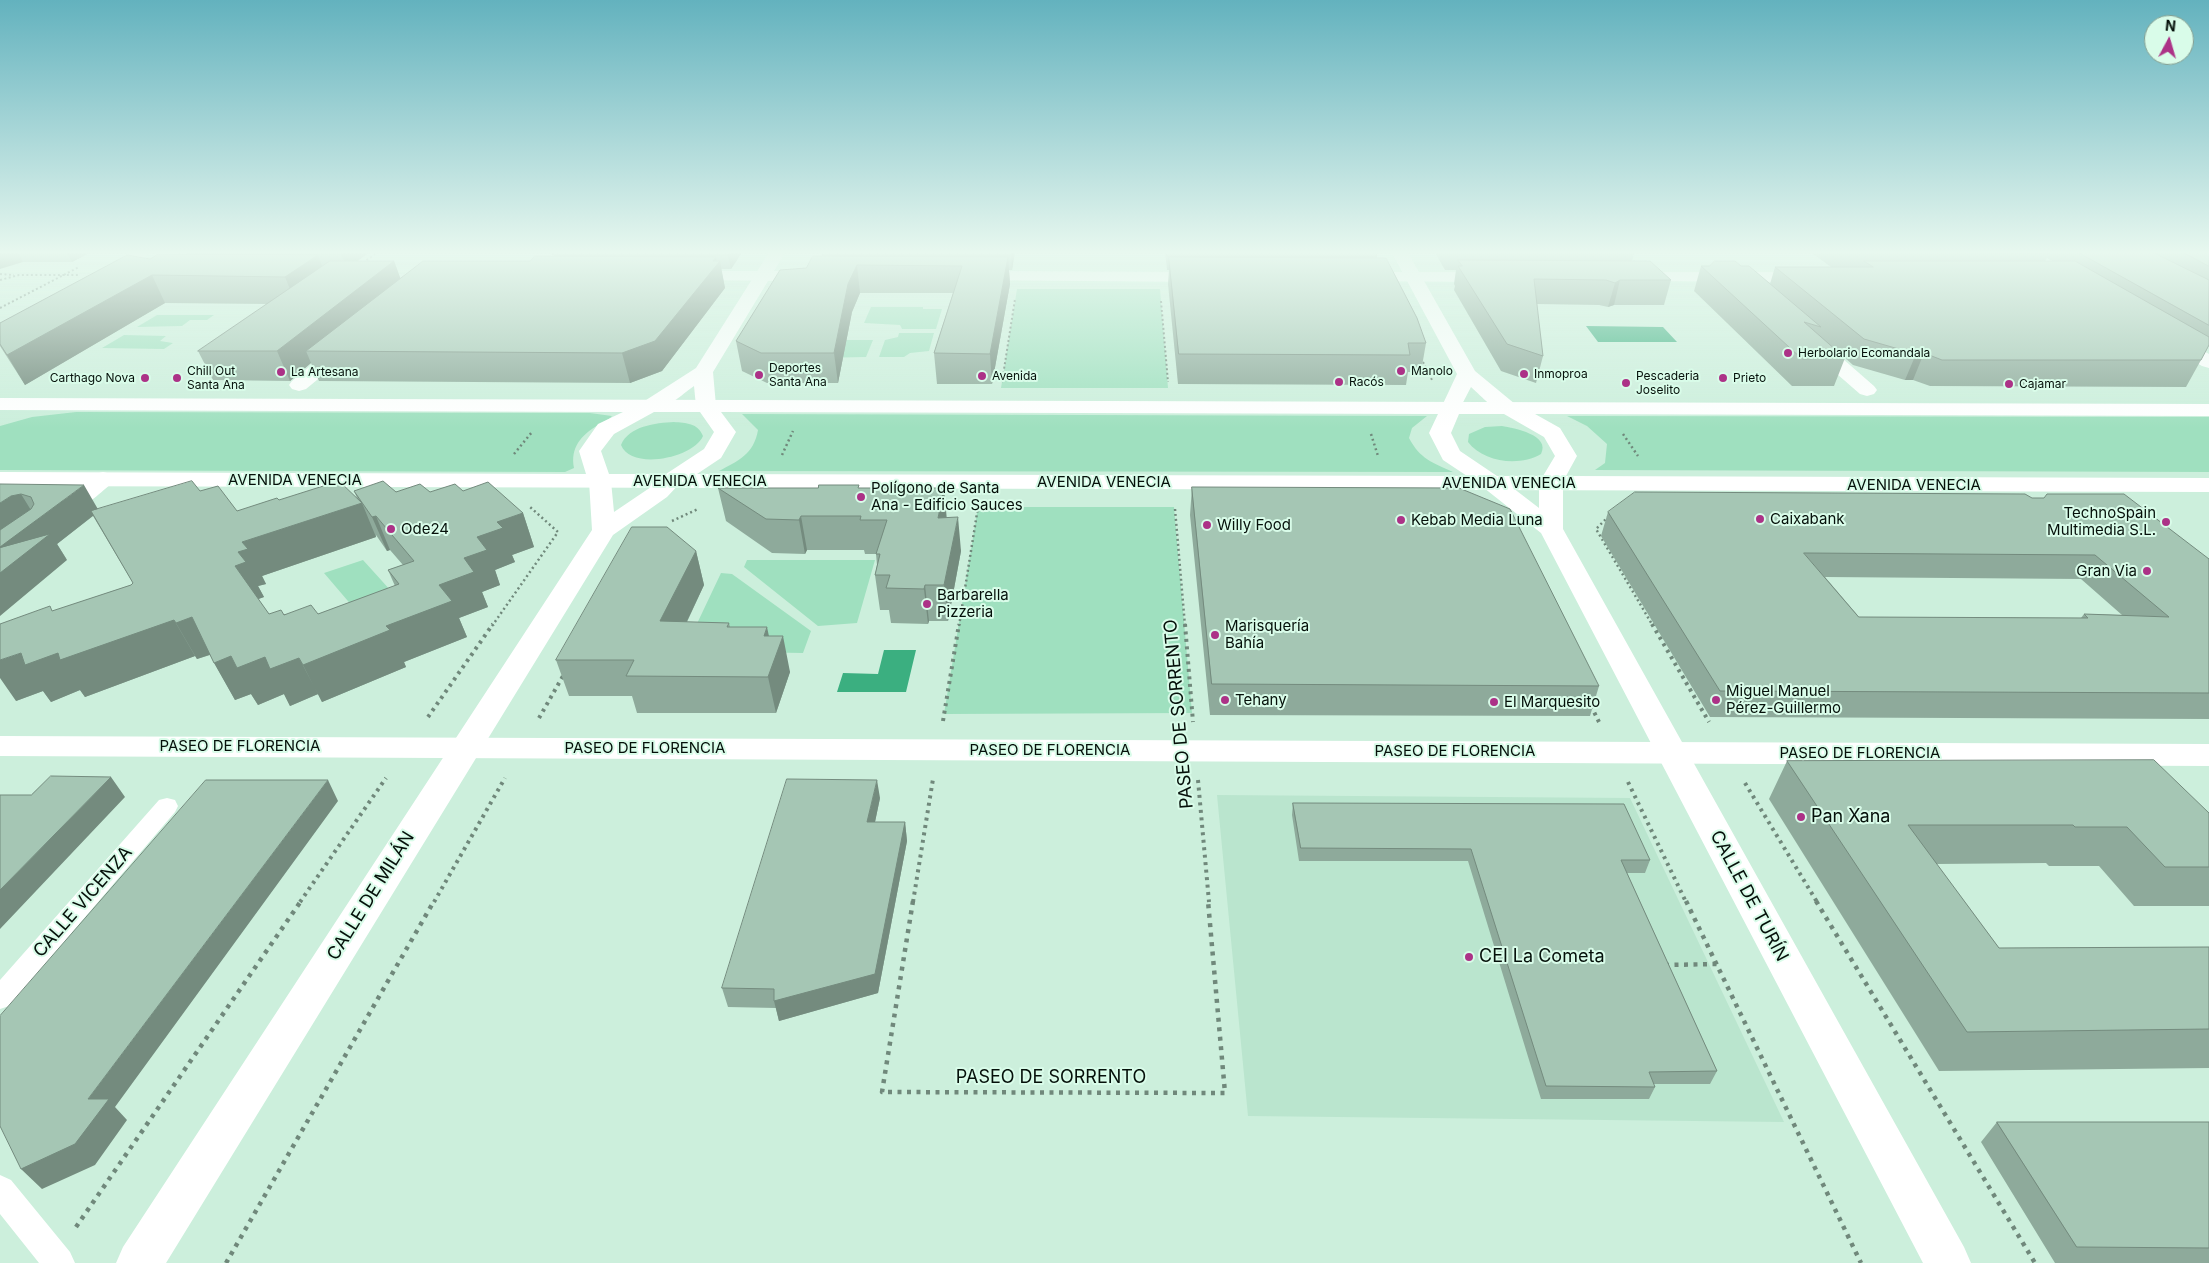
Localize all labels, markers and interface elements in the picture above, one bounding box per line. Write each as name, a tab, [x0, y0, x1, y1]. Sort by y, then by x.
north arrow	[2144, 15, 2194, 65]
text: N	[2164, 17, 2177, 35]
place label: Herbolario Ecomandala	[1798, 346, 1930, 360]
marker: Herbolario Ecomandala	[1782, 347, 1794, 359]
place label: Deportes Santa Ana	[769, 361, 827, 389]
place label: Chill Out Santa Ana	[187, 364, 245, 392]
place label: Manolo	[1411, 364, 1453, 378]
place label: La Artesana	[291, 365, 359, 379]
marker: Manolo	[1395, 365, 1407, 377]
marker: La Artesana	[275, 366, 287, 378]
place label: Inmoproa	[1534, 367, 1588, 381]
marker: Inmoproa	[1518, 368, 1530, 380]
marker: Deportes Santa Ana	[753, 369, 765, 381]
place label: Avenida	[992, 369, 1037, 383]
place label: Pescaderia Joselito	[1636, 369, 1699, 397]
marker: Avenida	[976, 370, 988, 382]
place label: Carthago Nova	[50, 371, 135, 385]
place label: Prieto	[1733, 371, 1766, 385]
marker: Carthago Nova	[139, 372, 151, 384]
marker: Chill Out Santa Ana	[171, 372, 183, 384]
marker: Prieto	[1717, 372, 1729, 384]
place label: Racós	[1349, 375, 1384, 389]
marker: Racós	[1333, 376, 1345, 388]
marker: Pescaderia Joselito	[1620, 377, 1632, 389]
place label: Cajamar	[2019, 377, 2066, 391]
marker: Cajamar	[2003, 378, 2015, 390]
street label: AVENIDA VENECIA	[228, 471, 362, 489]
street label: AVENIDA VENECIA	[633, 472, 767, 490]
street label: AVENIDA VENECIA	[1037, 473, 1171, 491]
street label: AVENIDA VENECIA	[1442, 474, 1576, 492]
street label: AVENIDA VENECIA	[1847, 476, 1981, 494]
place label: Polígono de Santa Ana - Edificio Sauces	[871, 479, 1023, 514]
marker: Polígono de Santa Ana - Edificio Sauces	[855, 491, 867, 503]
place label: TechnoSpain Multimedia S.L.	[2047, 504, 2156, 539]
place label: Caixabank	[1770, 510, 1844, 528]
place label: Kebab Media Luna	[1411, 511, 1543, 529]
marker: Caixabank	[1754, 513, 1766, 525]
marker: Kebab Media Luna	[1395, 514, 1407, 526]
place label: Willy Food	[1217, 516, 1291, 534]
marker: TechnoSpain Multimedia S.L.	[2160, 516, 2172, 528]
marker: Willy Food	[1201, 519, 1213, 531]
place label: Ode24	[401, 520, 449, 538]
marker: Ode24	[385, 523, 397, 535]
place label: Gran Via	[2076, 562, 2137, 580]
marker: Gran Via	[2141, 565, 2153, 577]
place label: Barbarella Pizzeria	[937, 586, 1009, 621]
marker: Barbarella Pizzeria	[921, 598, 933, 610]
place label: Marisquería Bahía	[1225, 617, 1309, 652]
street label: PASEO DE SORRENTO	[1160, 618, 1198, 810]
marker: Marisquería Bahía	[1209, 629, 1221, 641]
place label: Miguel Manuel Pérez-Guillermo	[1726, 682, 1841, 717]
place label: Tehany	[1235, 691, 1287, 709]
place label: El Marquesito	[1504, 693, 1600, 711]
marker: Tehany	[1219, 694, 1231, 706]
marker: Miguel Manuel Pérez-Guillermo	[1710, 694, 1722, 706]
marker: El Marquesito	[1488, 696, 1500, 708]
street label: PASEO DE FLORENCIA	[160, 737, 320, 755]
street label: PASEO DE FLORENCIA	[565, 739, 725, 757]
street label: PASEO DE FLORENCIA	[970, 741, 1130, 759]
street label: PASEO DE FLORENCIA	[1375, 742, 1535, 760]
street label: PASEO DE FLORENCIA	[1780, 744, 1940, 762]
place label: Pan Xana	[1811, 806, 1890, 828]
marker: Pan Xana	[1795, 811, 1807, 823]
street label: CALLE DE TURÍN	[1705, 827, 1793, 965]
street label: CALLE DE MILÁN	[323, 828, 419, 964]
street label: CALLE VICENZA	[29, 842, 137, 962]
place label: CEI La Cometa	[1479, 946, 1604, 968]
marker: CEI La Cometa	[1463, 951, 1475, 963]
street label: PASEO DE SORRENTO	[956, 1067, 1146, 1089]

